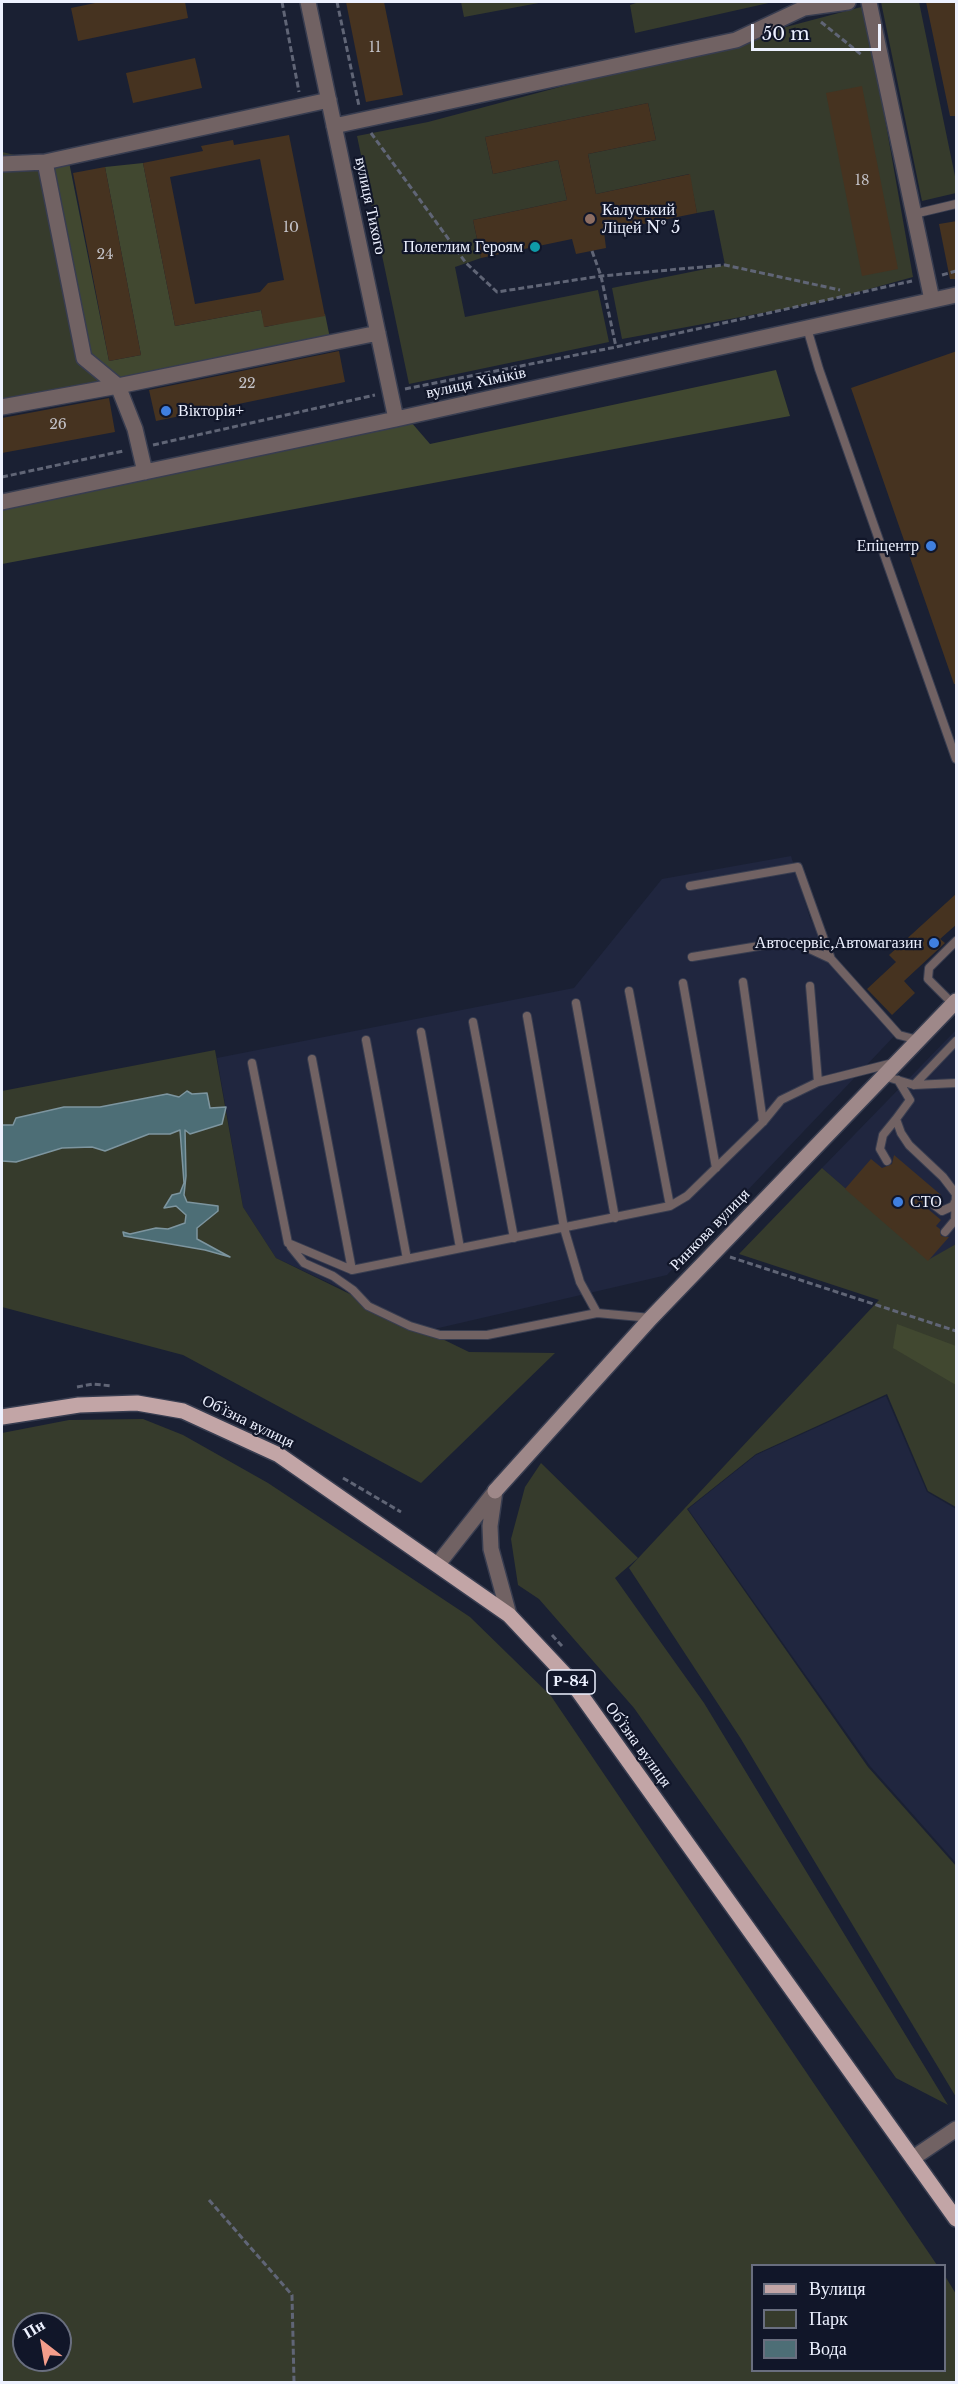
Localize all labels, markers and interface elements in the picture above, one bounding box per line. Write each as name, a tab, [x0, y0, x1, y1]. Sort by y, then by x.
scale bar	[754, 12, 884, 50]
text: 50 m	[762, 23, 810, 45]
house number: 11	[369, 40, 381, 56]
street label: вулиця Тихого	[350, 156, 390, 256]
house number: 18	[855, 173, 869, 189]
place label: Калуський Ліцей № 5	[602, 200, 680, 238]
marker: Калуський Ліцей № 5	[583, 212, 597, 226]
house number: 10	[283, 220, 299, 236]
place label: Полеглим Героям	[403, 237, 523, 257]
marker: Полеглим Героям	[528, 240, 542, 254]
house number: 24	[97, 247, 113, 263]
street label: вулиця Хіміків	[424, 363, 528, 403]
house number: 22	[238, 376, 256, 392]
place label: Вікторія+	[178, 401, 244, 421]
marker: Вікторія+	[159, 404, 173, 418]
house number: 26	[49, 417, 67, 433]
place label: Епіцентр	[857, 536, 919, 556]
marker: Епіцентр	[924, 539, 938, 553]
place label: Автосервіс,Автомагазин	[755, 933, 922, 953]
marker: Автосервіс,Автомагазин	[927, 936, 941, 950]
street label: Ринкова вулиця	[666, 1185, 754, 1275]
place label: СТО	[910, 1192, 942, 1212]
marker: СТО	[891, 1195, 905, 1209]
street label: Обʼїзна вулиця	[199, 1391, 297, 1453]
road number: Р-84	[547, 1670, 595, 1694]
street label: Обʼїзна вулиця	[601, 1699, 675, 1791]
legend	[751, 2264, 946, 2372]
text: Вулиця	[809, 2278, 866, 2300]
text: Парк	[809, 2308, 848, 2330]
north arrow	[12, 2312, 72, 2372]
text: Пн	[19, 2314, 48, 2342]
text: Вода	[809, 2338, 847, 2360]

